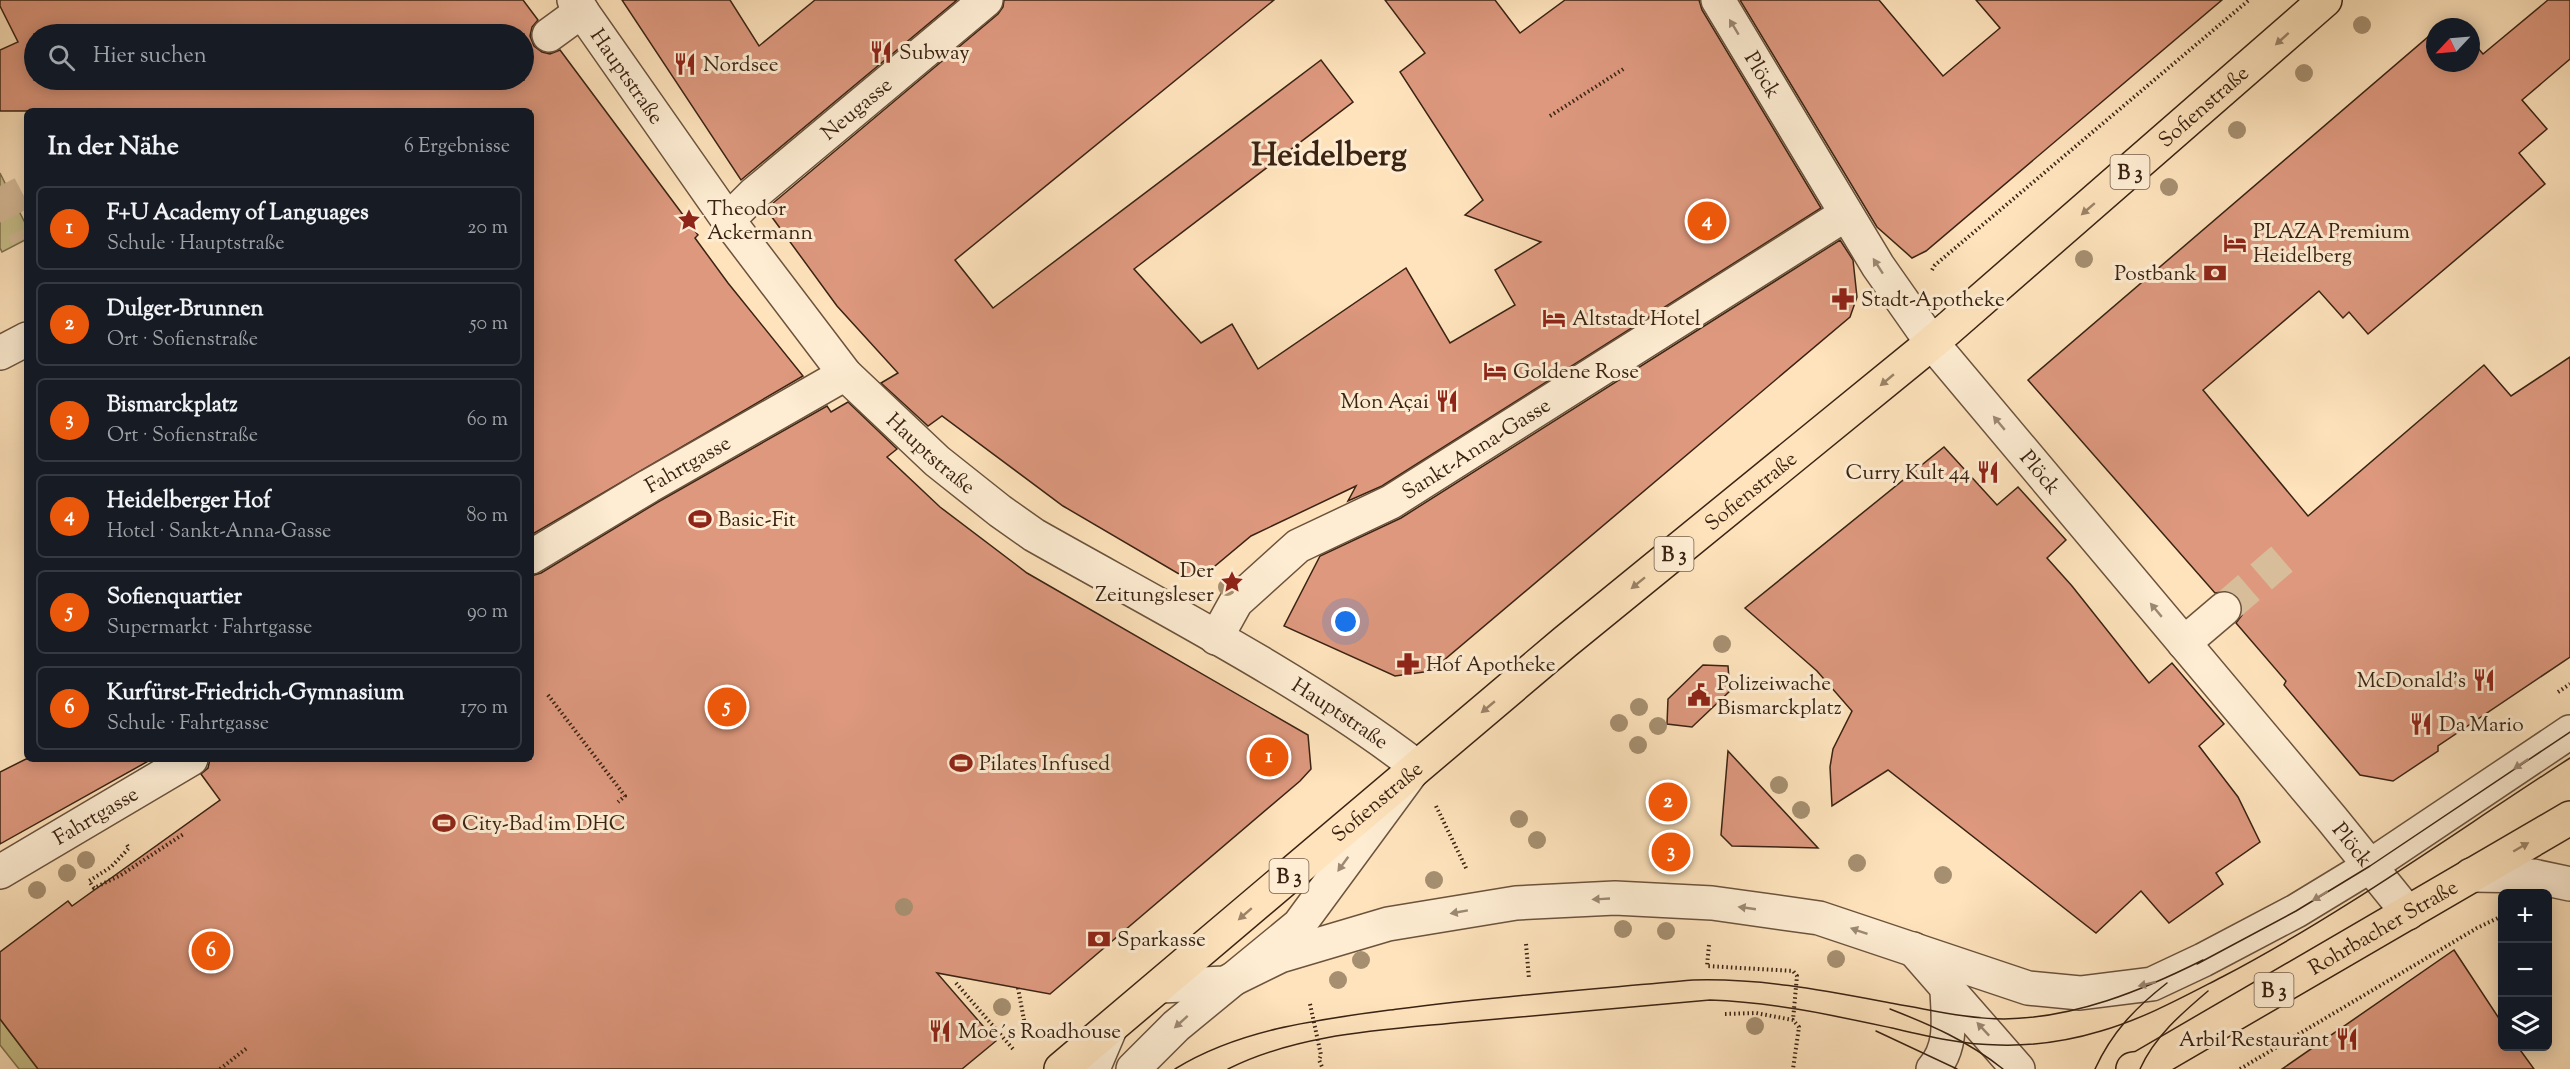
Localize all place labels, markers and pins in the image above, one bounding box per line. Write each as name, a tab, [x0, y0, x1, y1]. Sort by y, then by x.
restaurant icon: Subway	[868, 39, 894, 65]
place label: Subway	[899, 39, 970, 69]
restaurant icon: Nordsee	[672, 51, 698, 77]
place label: Nordsee	[703, 51, 779, 81]
place label: Theodor Ackermann	[707, 195, 813, 249]
pin: 4	[1688, 198, 1726, 244]
place icon: Theodor Ackermann	[676, 207, 702, 233]
place label: PLAZA Premium Heidelberg	[2253, 218, 2410, 272]
hotel icon: PLAZA Premium Heidelberg	[2222, 230, 2248, 256]
place label: Postbank	[2114, 260, 2198, 290]
bank icon: Postbank	[2202, 260, 2228, 286]
pharmacy icon: Stadt-Apotheke	[1830, 286, 1856, 312]
place label: Stadt-Apotheke	[1861, 286, 2005, 316]
hotel icon: Altstadt Hotel	[1541, 305, 1567, 331]
place label: Altstadt Hotel	[1572, 305, 1701, 335]
hotel icon: Goldene Rose	[1482, 358, 1508, 384]
place label: Goldene Rose	[1513, 358, 1639, 388]
place label: Mon Açai	[1340, 388, 1429, 418]
restaurant icon: Mon Açai	[1434, 388, 1460, 414]
place label: Curry Kult 44	[1846, 459, 1970, 489]
restaurant icon: Curry Kult 44	[1975, 459, 2001, 485]
sports icon: Basic-Fit	[687, 506, 713, 532]
place label: Basic-Fit	[718, 506, 796, 536]
place label: Der Zeitungsleser	[1095, 557, 1214, 611]
place icon: Der Zeitungsleser	[1219, 569, 1245, 595]
pharmacy icon: Hof Apotheke	[1395, 651, 1421, 677]
place label: Hof Apotheke	[1426, 651, 1556, 681]
place label: McDonald's	[2357, 667, 2466, 697]
restaurant icon: McDonald's	[2471, 667, 2497, 693]
place label: Polizeiwache Bismarckplatz	[1717, 670, 1842, 724]
public building icon: Polizeiwache Bismarckplatz	[1686, 682, 1712, 708]
pin: 5	[708, 684, 746, 730]
restaurant icon: Da Mario	[2408, 711, 2434, 737]
place label: Da Mario	[2439, 711, 2524, 741]
pin: 1	[1250, 734, 1288, 780]
sports icon: Pilates Infused	[948, 750, 974, 776]
place label: Pilates Infused	[979, 750, 1110, 780]
pin: 2	[1648, 780, 1688, 824]
sports icon: City-Bad im DHC	[431, 810, 457, 836]
place label: City-Bad im DHC	[462, 810, 626, 840]
pin: 3	[1652, 830, 1690, 874]
bank icon: Sparkasse	[1086, 926, 1112, 952]
place label: Sparkasse	[1117, 926, 1206, 956]
pin: 6	[192, 928, 230, 974]
restaurant icon: Moe´s Roadhouse	[927, 1018, 953, 1044]
place label: Moe´s Roadhouse	[958, 1018, 1121, 1048]
place label: Arbil Restaurant	[2179, 1026, 2329, 1056]
restaurant icon: Arbil Restaurant	[2334, 1026, 2360, 1052]

